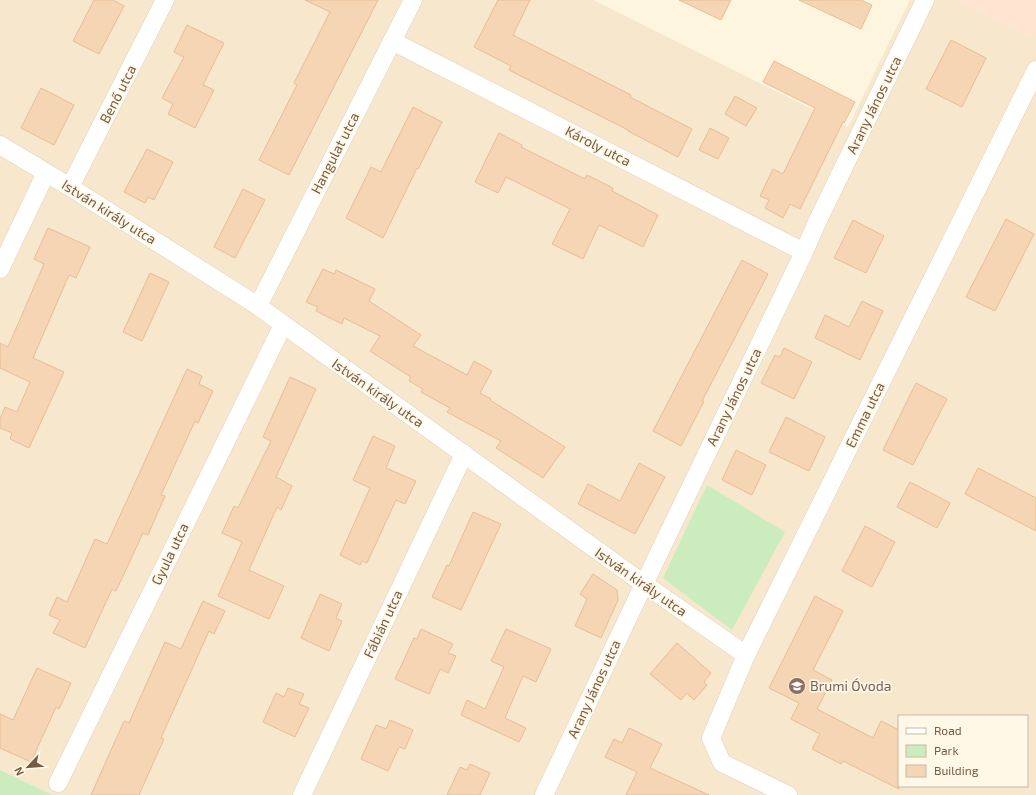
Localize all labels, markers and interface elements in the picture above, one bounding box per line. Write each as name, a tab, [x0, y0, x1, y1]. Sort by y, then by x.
street label: Arany János utca	[843, 53, 905, 156]
street label: Benő utca	[96, 62, 139, 126]
street label: Hangulat utca	[307, 109, 362, 196]
street label: Károly utca	[563, 122, 634, 169]
street label: István király utca	[59, 176, 160, 247]
street label: Arany János utca	[703, 345, 765, 448]
street label: István király utca	[329, 355, 427, 431]
street label: Emma utca	[841, 379, 888, 450]
street label: Gyula utca	[147, 520, 192, 588]
street label: István király utca	[592, 544, 690, 620]
street label: Fábián utca	[359, 587, 406, 661]
street label: Arany János utca	[563, 637, 624, 741]
school or university icon: Brumi Óvoda	[787, 676, 807, 696]
place label: Brumi Óvoda	[810, 677, 891, 694]
legend	[898, 715, 1028, 787]
text: Road	[934, 723, 962, 737]
text: Park	[934, 743, 959, 757]
north arrow	[8, 747, 48, 787]
text: Building	[934, 763, 979, 777]
text: N	[11, 765, 26, 778]

